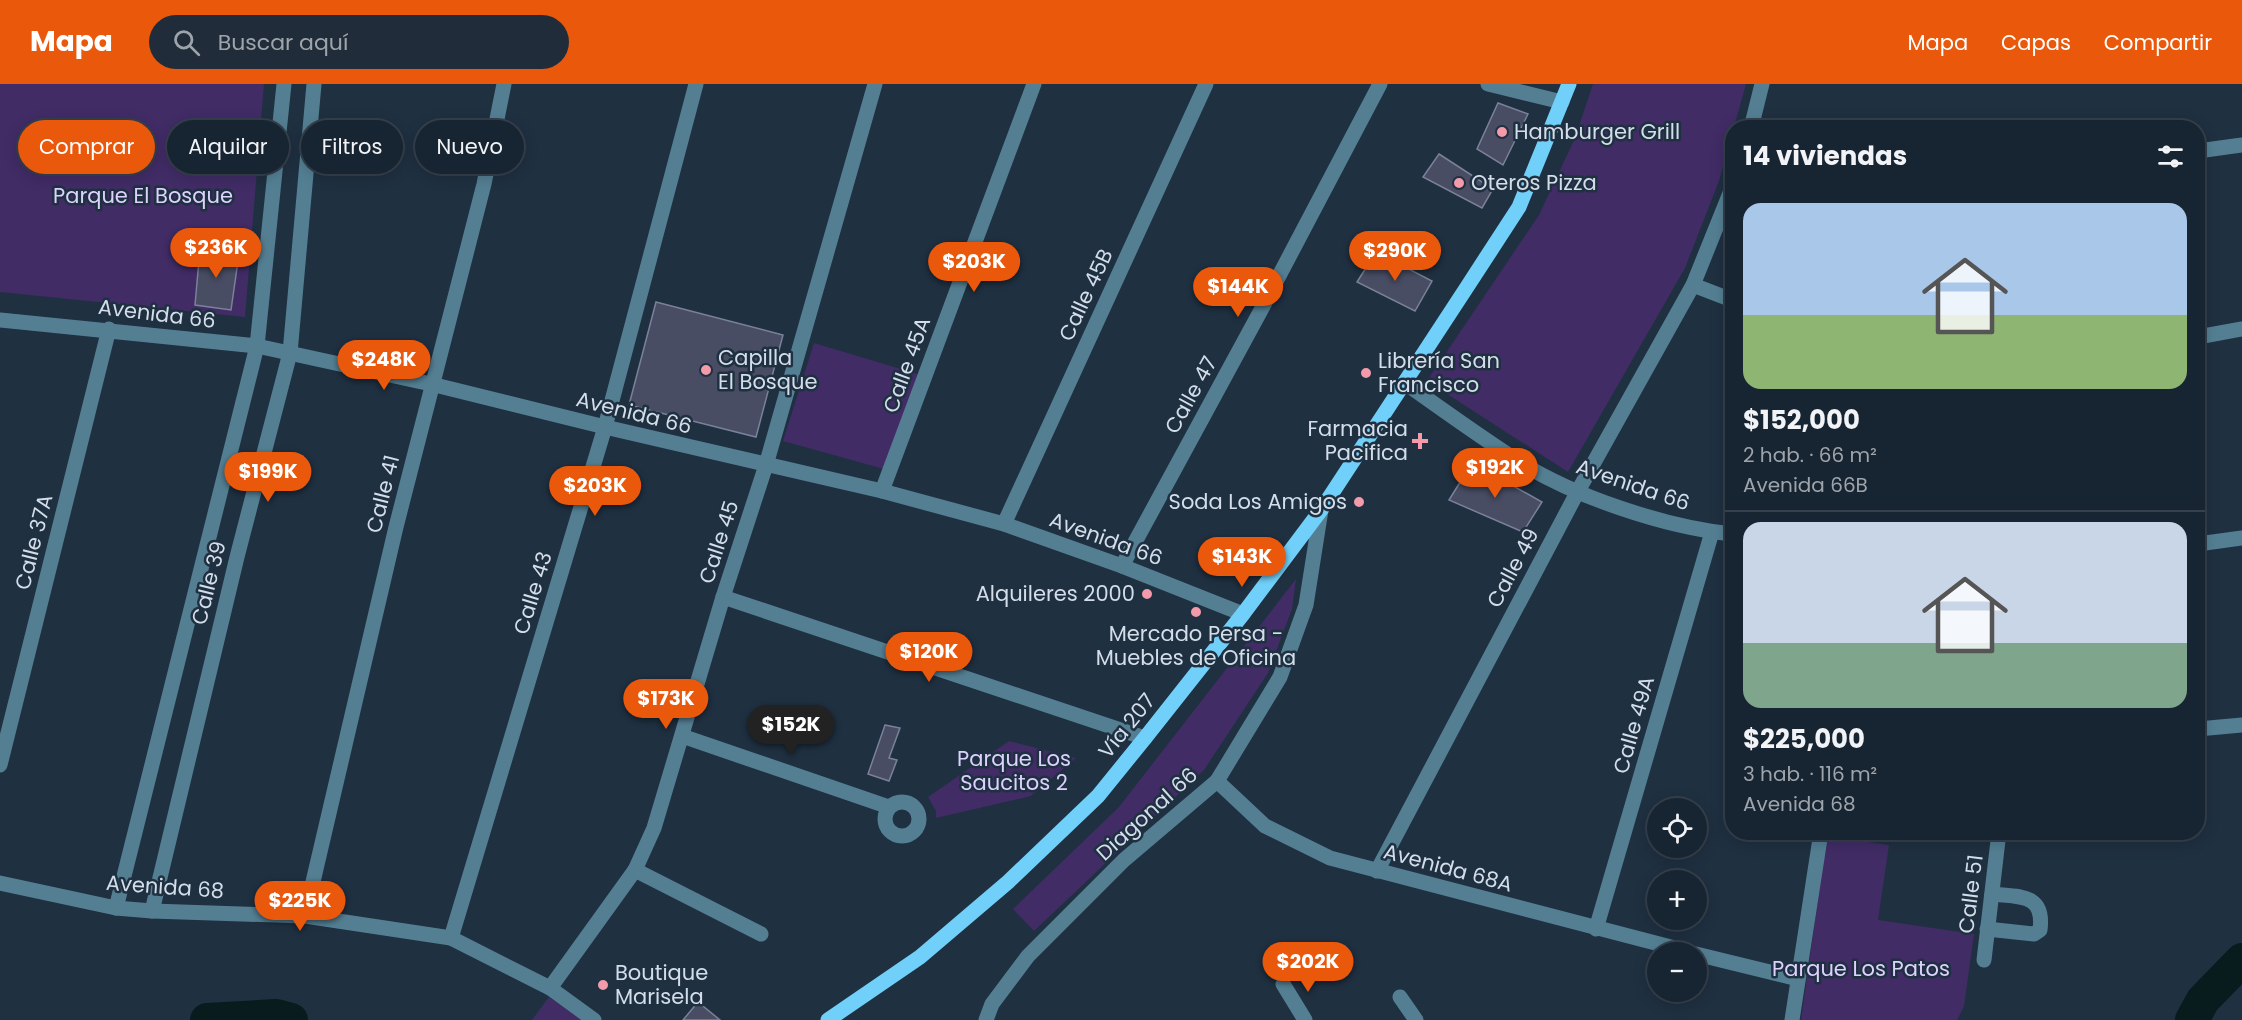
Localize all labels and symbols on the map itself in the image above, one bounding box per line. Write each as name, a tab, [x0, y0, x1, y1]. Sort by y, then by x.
place label: Hamburger Grill	[1514, 117, 1680, 146]
marker: Hamburger Grill	[1495, 125, 1509, 139]
place label: Oteros Pizza	[1471, 168, 1597, 197]
marker: Oteros Pizza	[1452, 176, 1466, 190]
park label: Parque El Bosque	[53, 181, 233, 210]
pin: $236K	[174, 228, 258, 279]
pin: $290K	[1353, 231, 1437, 282]
pin: $203K	[932, 242, 1016, 293]
street label: Calle 45B	[1052, 244, 1120, 346]
pin: $144K	[1196, 267, 1280, 318]
street label: Avenida 66	[97, 292, 218, 335]
street label: Calle 45A	[876, 313, 937, 417]
pin: $248K	[342, 340, 426, 391]
place label: Capilla El Bosque	[718, 343, 817, 396]
place label: Librería San Francisco	[1378, 346, 1500, 399]
street label: Calle 47	[1158, 351, 1224, 439]
marker: Capilla El Bosque	[699, 363, 713, 377]
marker: Librería San Francisco	[1359, 366, 1373, 380]
street label: Avenida 66	[573, 384, 695, 441]
place label: Farmacia Pacifica	[1307, 414, 1408, 467]
marker: Farmacia Pacifica	[1413, 434, 1427, 448]
pin: $192K	[1453, 448, 1537, 499]
pin: $199K	[226, 452, 310, 503]
street label: Calle 41	[359, 452, 406, 536]
street label: Avenida 66	[1573, 452, 1694, 517]
pin: $203K	[553, 466, 637, 517]
place label: Soda Los Amigos	[1169, 487, 1347, 516]
street label: Calle 37A	[8, 491, 59, 593]
marker: Soda Los Amigos	[1352, 495, 1366, 509]
street label: Calle 45	[691, 497, 746, 587]
street label: Avenida 66	[1046, 505, 1167, 572]
street label: Calle 49	[1480, 523, 1546, 612]
pin: $143K	[1200, 537, 1284, 588]
street label: Calle 39	[184, 538, 233, 628]
street label: Calle 43	[506, 548, 559, 638]
place label: Alquileres 2000	[976, 579, 1135, 608]
marker: Alquileres 2000	[1140, 587, 1154, 601]
marker: Mercado Persa - Muebles de Oficina	[1189, 605, 1203, 619]
place label: Mercado Persa - Muebles de Oficina	[1096, 619, 1296, 672]
pin: $120K	[887, 632, 971, 683]
street label: Calle 49A	[1606, 673, 1661, 777]
pin: $173K	[624, 679, 708, 730]
street label: Vía 207	[1091, 687, 1162, 764]
pin: $152K	[749, 705, 833, 756]
park label: Parque Los Saucitos 2	[957, 744, 1071, 797]
street label: Diagonal 66	[1090, 760, 1204, 867]
street label: Avenida 68A	[1380, 836, 1516, 899]
street label: Calle 51	[1951, 853, 1990, 935]
street label: Avenida 68	[105, 868, 225, 905]
pin: $225K	[258, 881, 342, 932]
pin: $202K	[1266, 942, 1350, 993]
park label: Parque Los Patos	[1772, 954, 1950, 983]
place label: Boutique Marisela	[615, 958, 708, 1011]
marker: Boutique Marisela	[596, 978, 610, 992]

